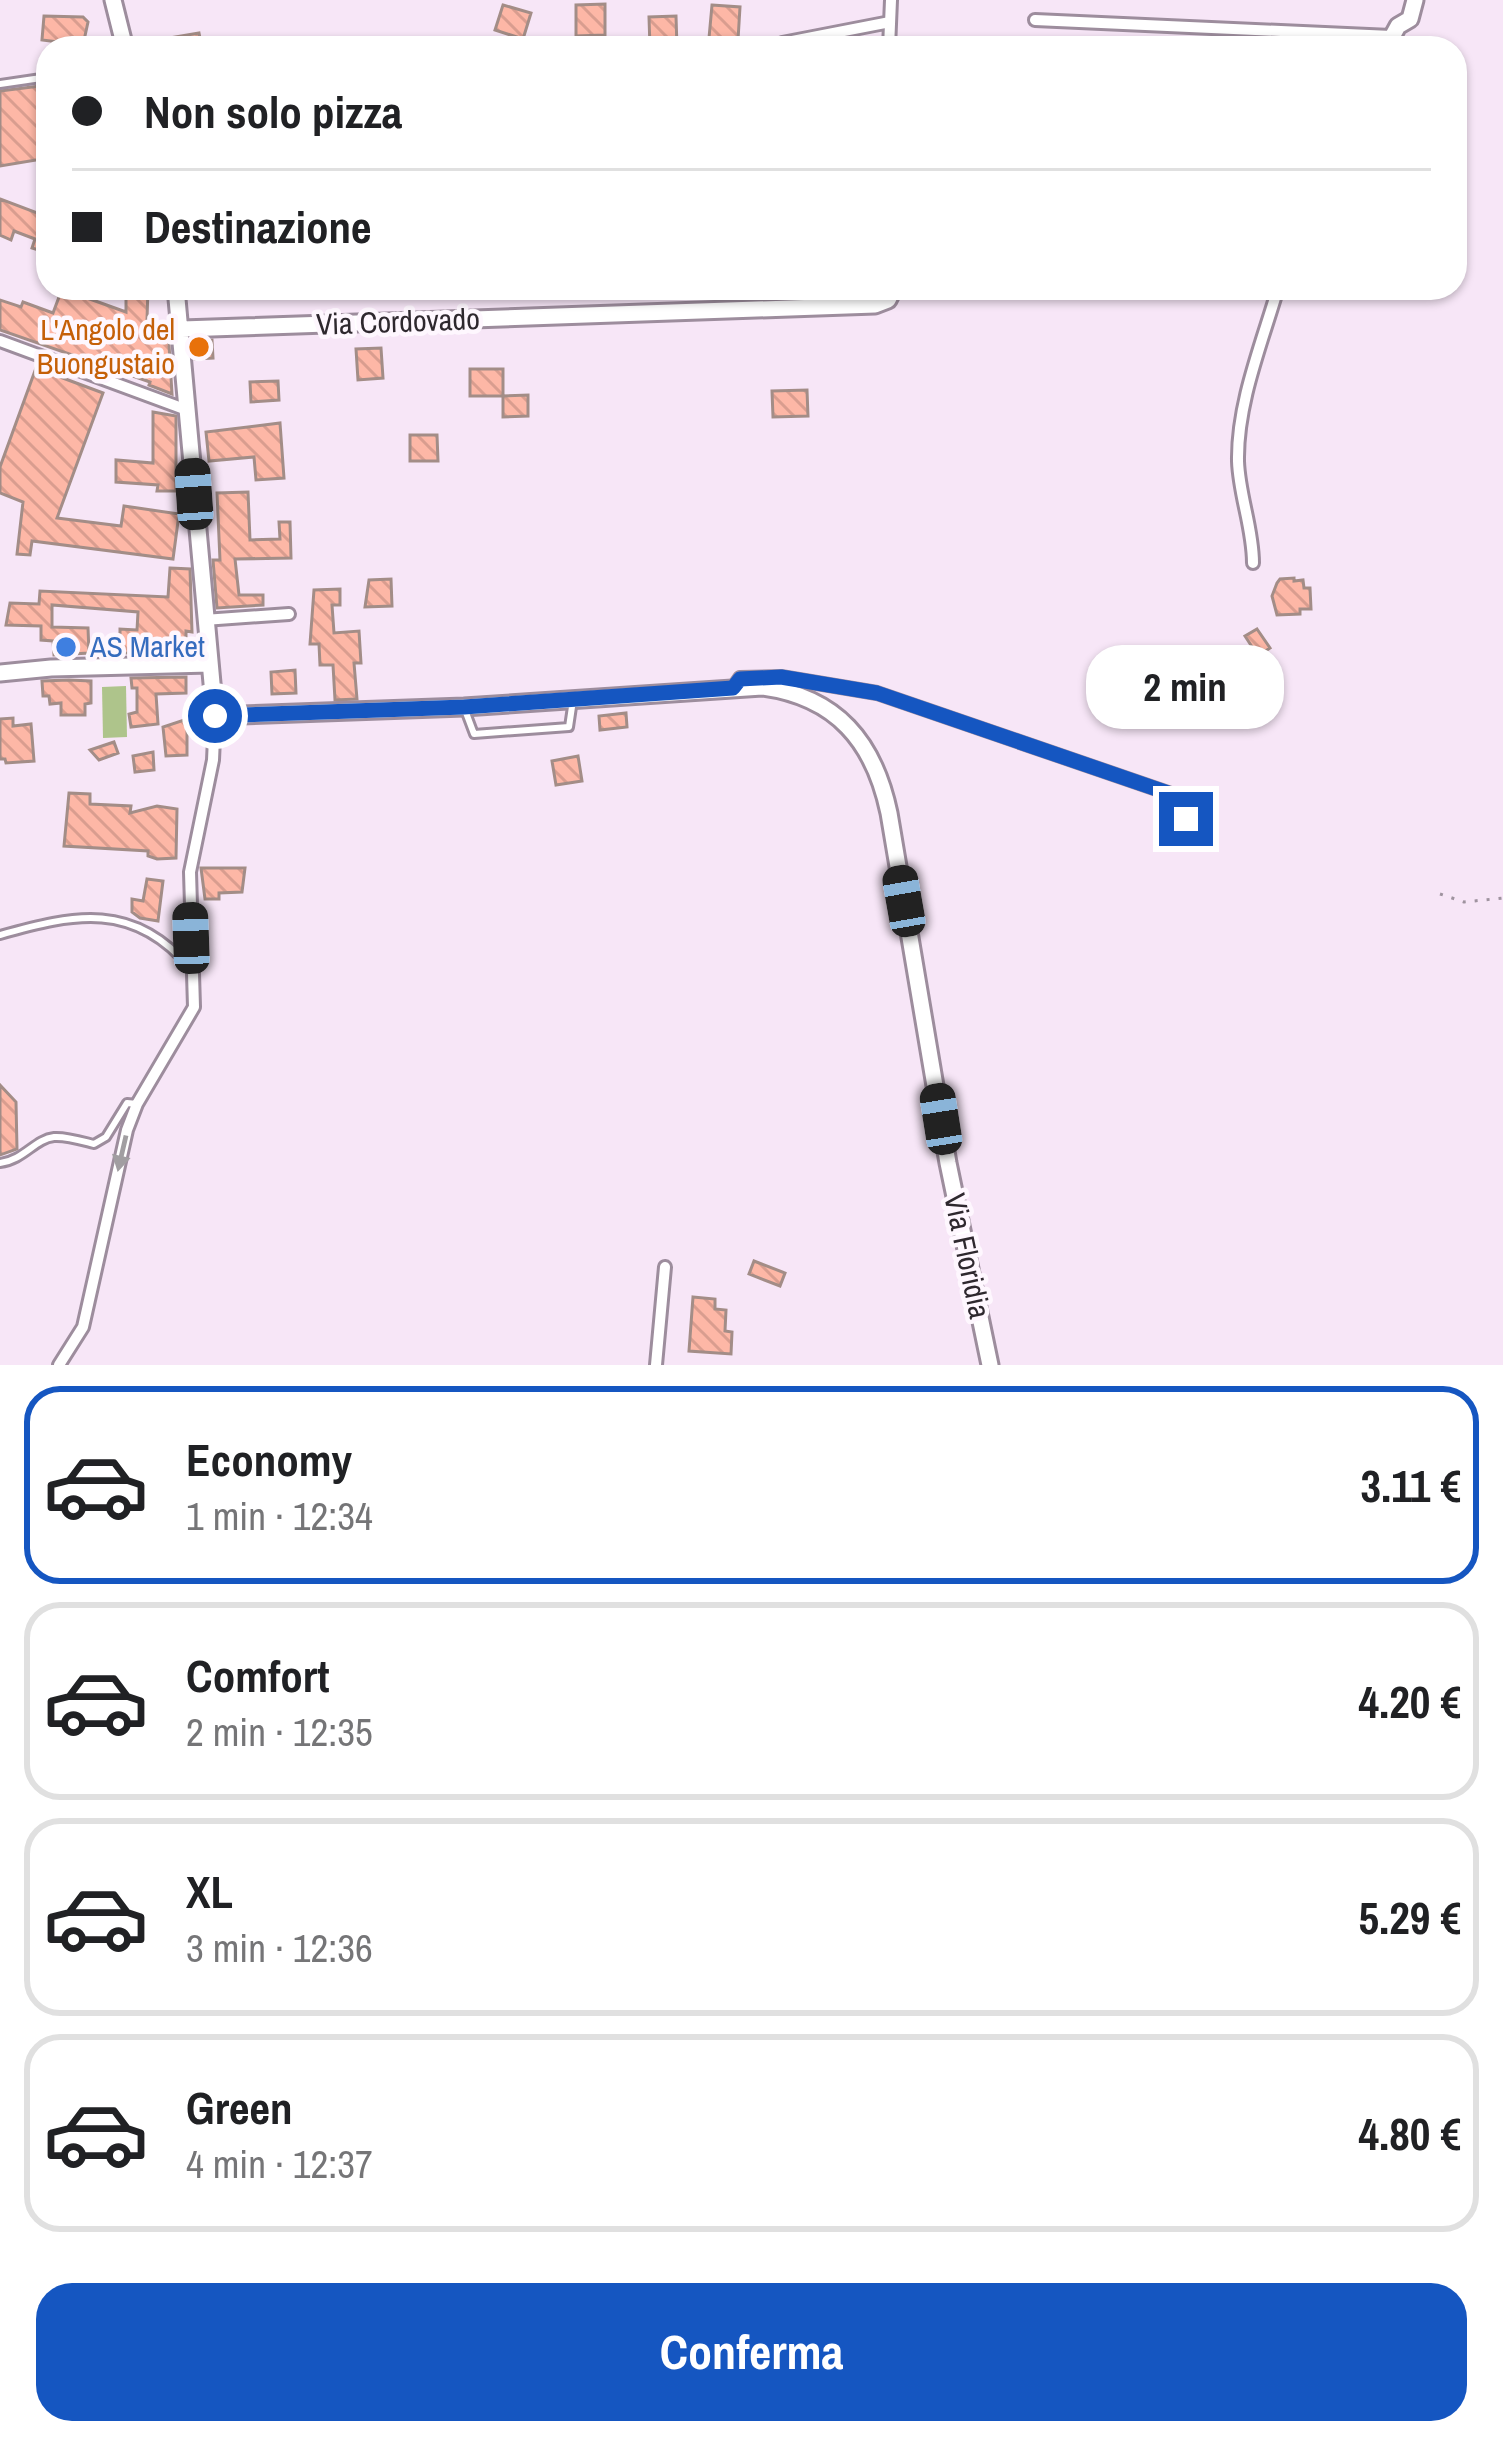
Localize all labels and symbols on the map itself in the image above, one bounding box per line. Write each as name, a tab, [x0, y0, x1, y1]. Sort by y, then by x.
street label: Via Cordovado	[315, 298, 480, 344]
place label: L'Angolo del Buongustaio	[37, 309, 175, 383]
marker: L'Angolo del Buongustaio	[186, 334, 212, 360]
car	[174, 457, 214, 531]
place label: AS Market	[89, 626, 205, 666]
marker: AS Market	[53, 634, 79, 660]
callout: 2 min	[1087, 645, 1285, 729]
route start	[188, 689, 242, 743]
route end	[1159, 792, 1213, 846]
car	[880, 862, 928, 940]
car	[172, 901, 210, 975]
car	[918, 1081, 964, 1157]
one-way arrow	[111, 1134, 130, 1172]
street label: Via Floridia	[935, 1190, 1001, 1322]

